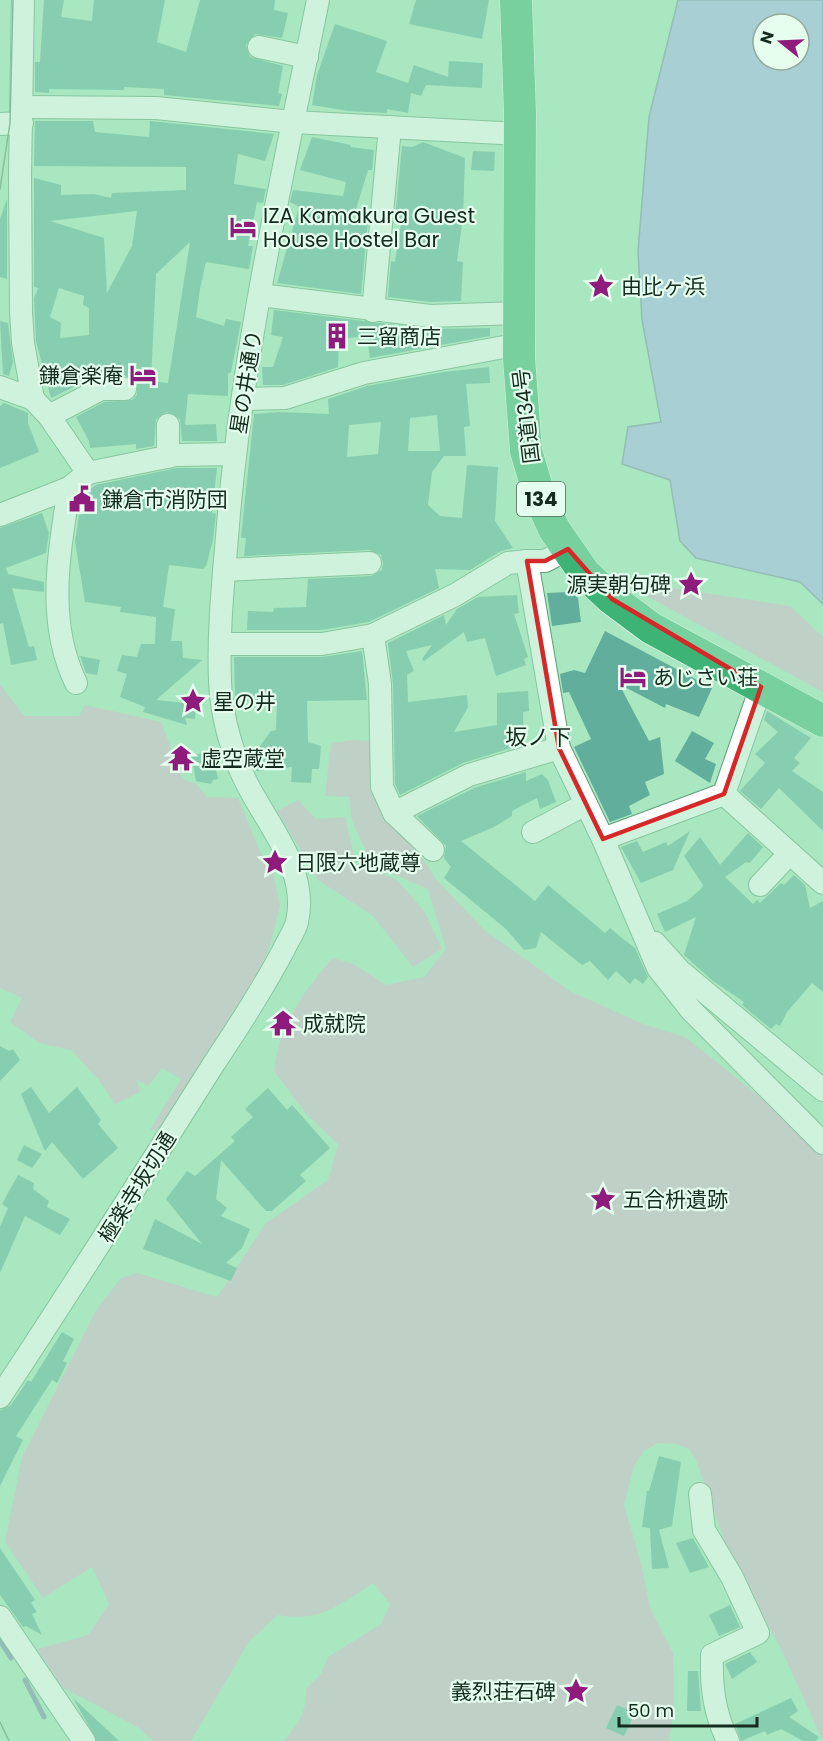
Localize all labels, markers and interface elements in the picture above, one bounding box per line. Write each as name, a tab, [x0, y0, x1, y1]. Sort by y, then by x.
north arrow	[751, 12, 811, 72]
text: N	[754, 28, 780, 47]
place label: IZA Kamakura Guest House Hostel Bar	[263, 201, 475, 254]
hotel icon: IZA Kamakura Guest House Hostel Bar	[228, 212, 258, 242]
place icon: 由比ヶ浜	[586, 271, 616, 301]
place label: 由比ヶ浜	[621, 272, 705, 301]
building icon: 三留商店	[322, 321, 352, 351]
place label: 三留商店	[357, 322, 441, 351]
street label: 星の井通り	[223, 328, 269, 436]
hotel icon: 鎌倉楽庵	[128, 360, 158, 390]
place label: 鎌倉楽庵	[39, 361, 123, 390]
street label: 国道134号	[506, 367, 546, 465]
road number: 134	[517, 482, 565, 516]
public building icon: 鎌倉市消防団	[67, 484, 97, 514]
place label: 鎌倉市消防団	[102, 485, 228, 514]
place icon: 源実朝句碑	[676, 569, 706, 599]
place label: 源実朝句碑	[566, 570, 671, 599]
hotel icon: あじさい荘	[618, 662, 648, 692]
place label: あじさい荘	[653, 663, 758, 692]
place icon: 星の井	[178, 686, 208, 716]
place label: 星の井	[213, 687, 276, 716]
district label: 坂ノ下	[505, 722, 571, 753]
temple icon: 虚空蔵堂	[166, 743, 196, 773]
place label: 虚空蔵堂	[201, 744, 285, 773]
place icon: 日限六地蔵尊	[260, 847, 290, 877]
place label: 日限六地蔵尊	[295, 848, 421, 877]
temple icon: 成就院	[268, 1008, 298, 1038]
place label: 成就院	[303, 1009, 366, 1038]
street label: 極楽寺坂切通	[91, 1126, 183, 1248]
place icon: 五合枡遺跡	[588, 1184, 618, 1214]
place label: 五合枡遺跡	[623, 1185, 728, 1214]
place icon: 義烈荘石碑	[561, 1676, 591, 1706]
place label: 義烈荘石碑	[451, 1677, 556, 1706]
scale bar	[619, 1690, 757, 1728]
text: 50 m	[628, 1698, 674, 1723]

